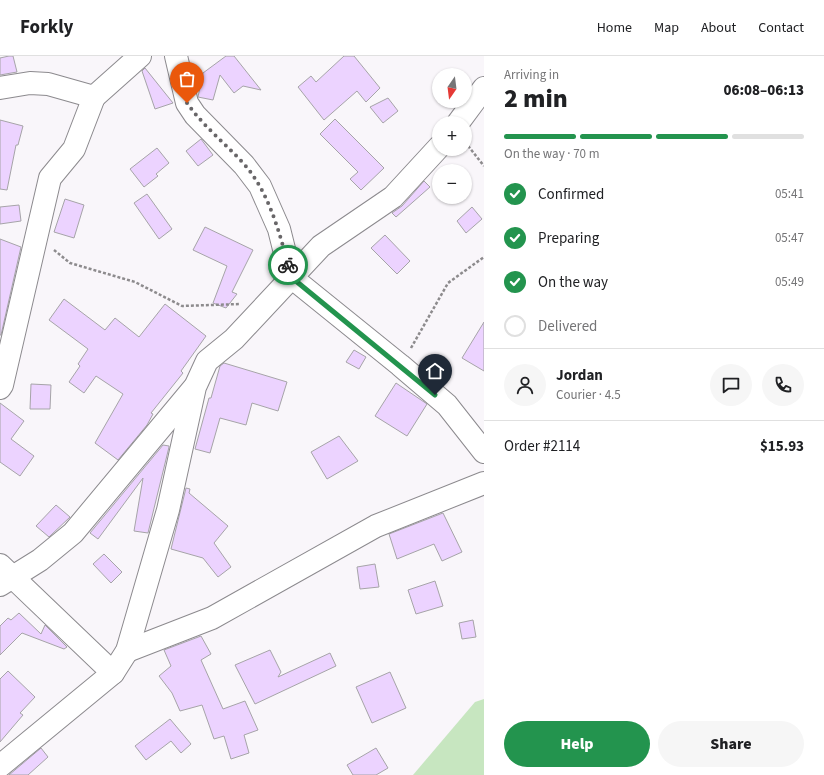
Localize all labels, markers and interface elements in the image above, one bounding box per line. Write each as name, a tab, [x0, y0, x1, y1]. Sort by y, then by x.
text: Forkly	[20, 14, 73, 41]
text: Home	[597, 18, 632, 38]
text: Map	[654, 18, 679, 38]
text: About	[701, 18, 736, 38]
text: Contact	[758, 18, 804, 38]
pin	[170, 62, 204, 103]
text: Arriving in	[504, 66, 559, 84]
icon: bag	[176, 68, 198, 90]
north arrow	[432, 68, 472, 108]
map controls	[432, 68, 472, 204]
text: 2 min	[504, 80, 568, 117]
text: 06:08–06:13	[723, 80, 804, 101]
button: +	[432, 116, 472, 156]
text: On the way · 70 m	[504, 145, 599, 163]
button: −	[432, 164, 472, 204]
icon: check	[504, 183, 526, 205]
text: Confirmed	[538, 184, 604, 205]
text: 05:41	[775, 185, 804, 203]
icon: check	[504, 227, 526, 249]
text: Preparing	[538, 228, 599, 249]
text: 05:47	[775, 229, 804, 247]
courier	[268, 245, 308, 285]
icon: bike	[277, 254, 299, 276]
icon: check	[504, 271, 526, 293]
text: On the way	[538, 272, 608, 293]
text: 05:49	[775, 273, 804, 291]
text: Delivered	[538, 316, 597, 337]
pin	[418, 354, 452, 395]
icon: home	[424, 360, 446, 382]
button: person	[504, 364, 546, 406]
button: chat	[710, 364, 752, 406]
button: phone	[762, 364, 804, 406]
text: Jordan	[556, 365, 603, 386]
text: Courier · 4.5	[556, 386, 621, 404]
text: Order #2114	[504, 436, 580, 457]
text: $15.93	[760, 436, 804, 457]
button: Help	[504, 721, 650, 767]
button: Share	[658, 721, 804, 767]

